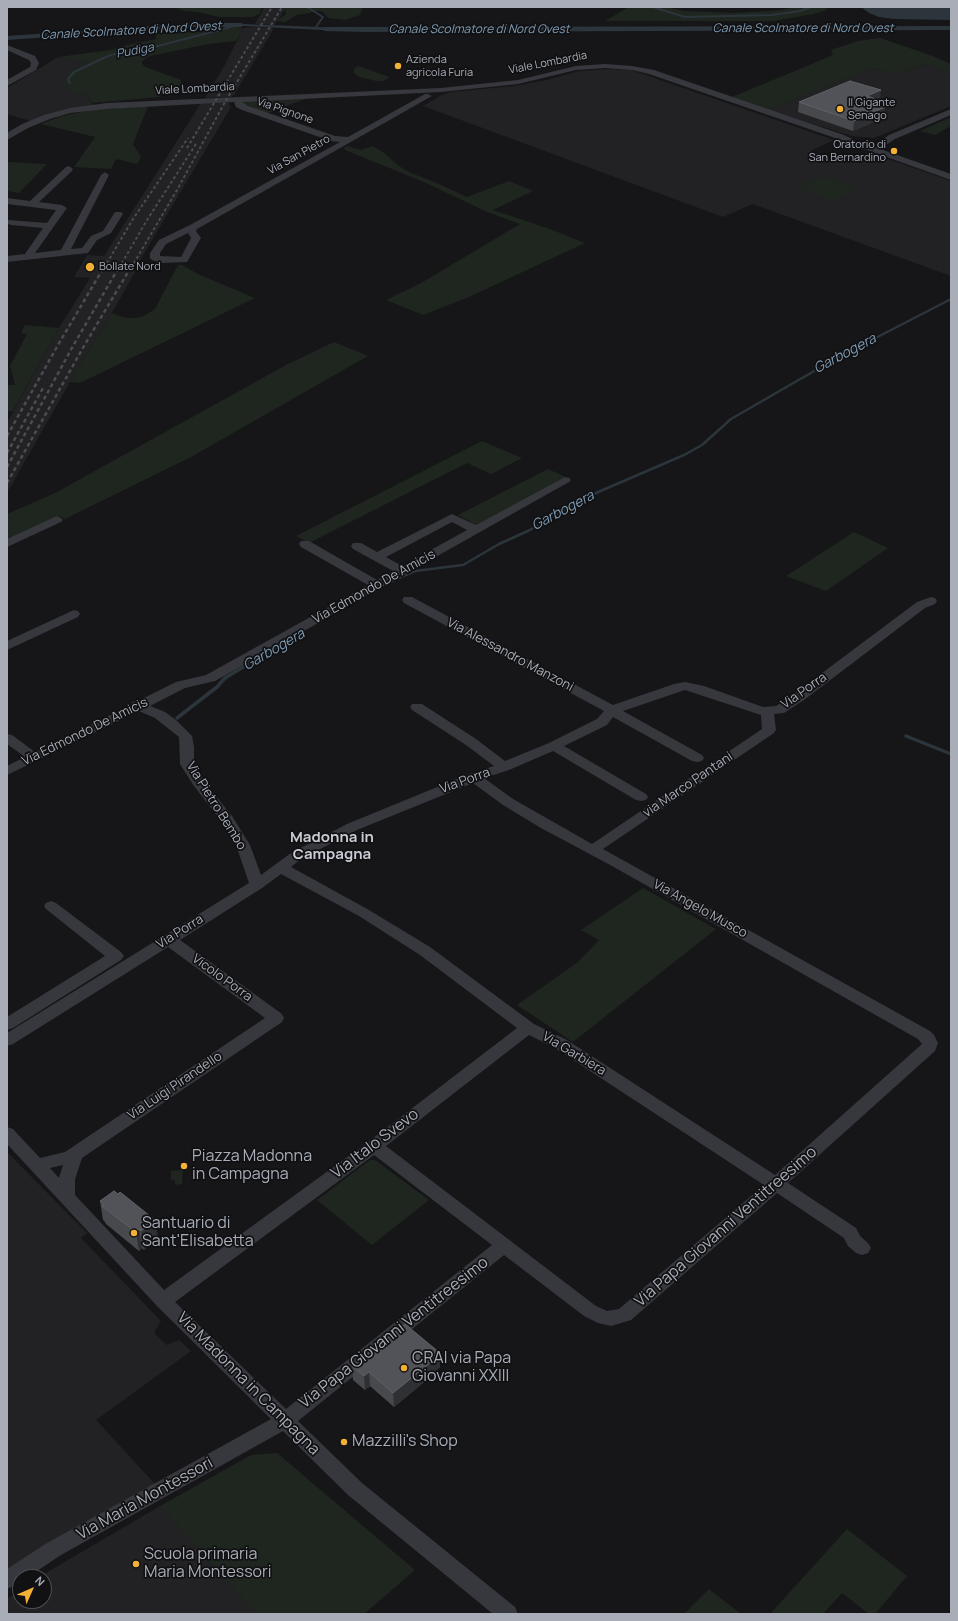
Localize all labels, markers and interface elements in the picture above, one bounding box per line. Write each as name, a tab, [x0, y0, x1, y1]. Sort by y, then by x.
water label: Canale Scolmatore di Nord Ovest	[40, 19, 222, 43]
water label: Canale Scolmatore di Nord Ovest	[712, 22, 894, 36]
water label: Canale Scolmatore di Nord Ovest	[388, 23, 570, 37]
water label: Pudiga	[115, 40, 155, 62]
street label: Viale Lombardia	[508, 49, 588, 77]
place label: Azienda agricola Furia	[406, 53, 473, 79]
marker: Azienda agricola Furia	[393, 61, 403, 71]
street label: Viale Lombardia	[155, 80, 235, 98]
street label: Via Pignone	[255, 95, 315, 127]
place label: Il Gigante Senago	[848, 96, 895, 122]
marker: Il Gigante Senago	[835, 104, 845, 114]
street label: Via San Pietro	[265, 132, 333, 178]
place label: Oratorio di San Bernardino	[809, 138, 886, 164]
marker: Oratorio di San Bernardino	[889, 146, 899, 156]
place label: Bollate Nord	[99, 260, 161, 274]
marker: Bollate Nord	[84, 261, 96, 273]
water label: Garbogera	[811, 331, 879, 377]
water label: Garbogera	[529, 488, 597, 534]
street label: Via Edmondo De Amicis	[310, 547, 438, 627]
street label: Via Alessandro Manzoni	[444, 615, 576, 695]
water label: Garbogera	[240, 626, 308, 674]
street label: Via Porra	[778, 670, 830, 712]
street label: Via Edmondo De Amicis	[20, 695, 150, 769]
street label: via Marco Pantani	[640, 749, 736, 821]
street label: Via Pietro Bembo	[183, 759, 249, 853]
street label: Via Porra	[438, 765, 492, 797]
district label: Madonna in Campagna	[290, 829, 374, 864]
street label: Via Angelo Musco	[650, 877, 750, 941]
street label: Via Porra	[154, 912, 206, 952]
street label: Vicolo Porra	[189, 951, 255, 1005]
street label: Via Garbiera	[539, 1029, 609, 1079]
street label: Via Luigi Pirandello	[125, 1049, 225, 1123]
street label: Via Italo Svevo	[327, 1105, 423, 1183]
street label: Via Papa Giovanni Ventitreesimo	[631, 1143, 821, 1311]
place label: Piazza Madonna in Campagna	[192, 1147, 312, 1185]
marker: Piazza Madonna in Campagna	[179, 1161, 189, 1171]
place label: Santuario di Sant'Elisabetta	[142, 1214, 254, 1252]
marker: Santuario di Sant'Elisabetta	[129, 1228, 139, 1238]
street label: Via Papa Giovanni Ventitreesimo	[296, 1253, 492, 1413]
street label: Via Madonna in Campagna	[173, 1309, 323, 1459]
place label: CRAI via Papa Giovanni XXIII	[412, 1349, 511, 1387]
marker: CRAI via Papa Giovanni XXIII	[399, 1363, 409, 1373]
place label: Mazzilli's Shop	[352, 1432, 458, 1452]
marker: Mazzilli's Shop	[339, 1437, 349, 1447]
street label: Via Maria Montessori	[74, 1454, 216, 1544]
place label: Scuola primaria Maria Montessori	[144, 1545, 272, 1583]
marker: Scuola primaria Maria Montessori	[131, 1559, 141, 1569]
north arrow	[12, 1569, 52, 1609]
text: N	[32, 1573, 48, 1589]

